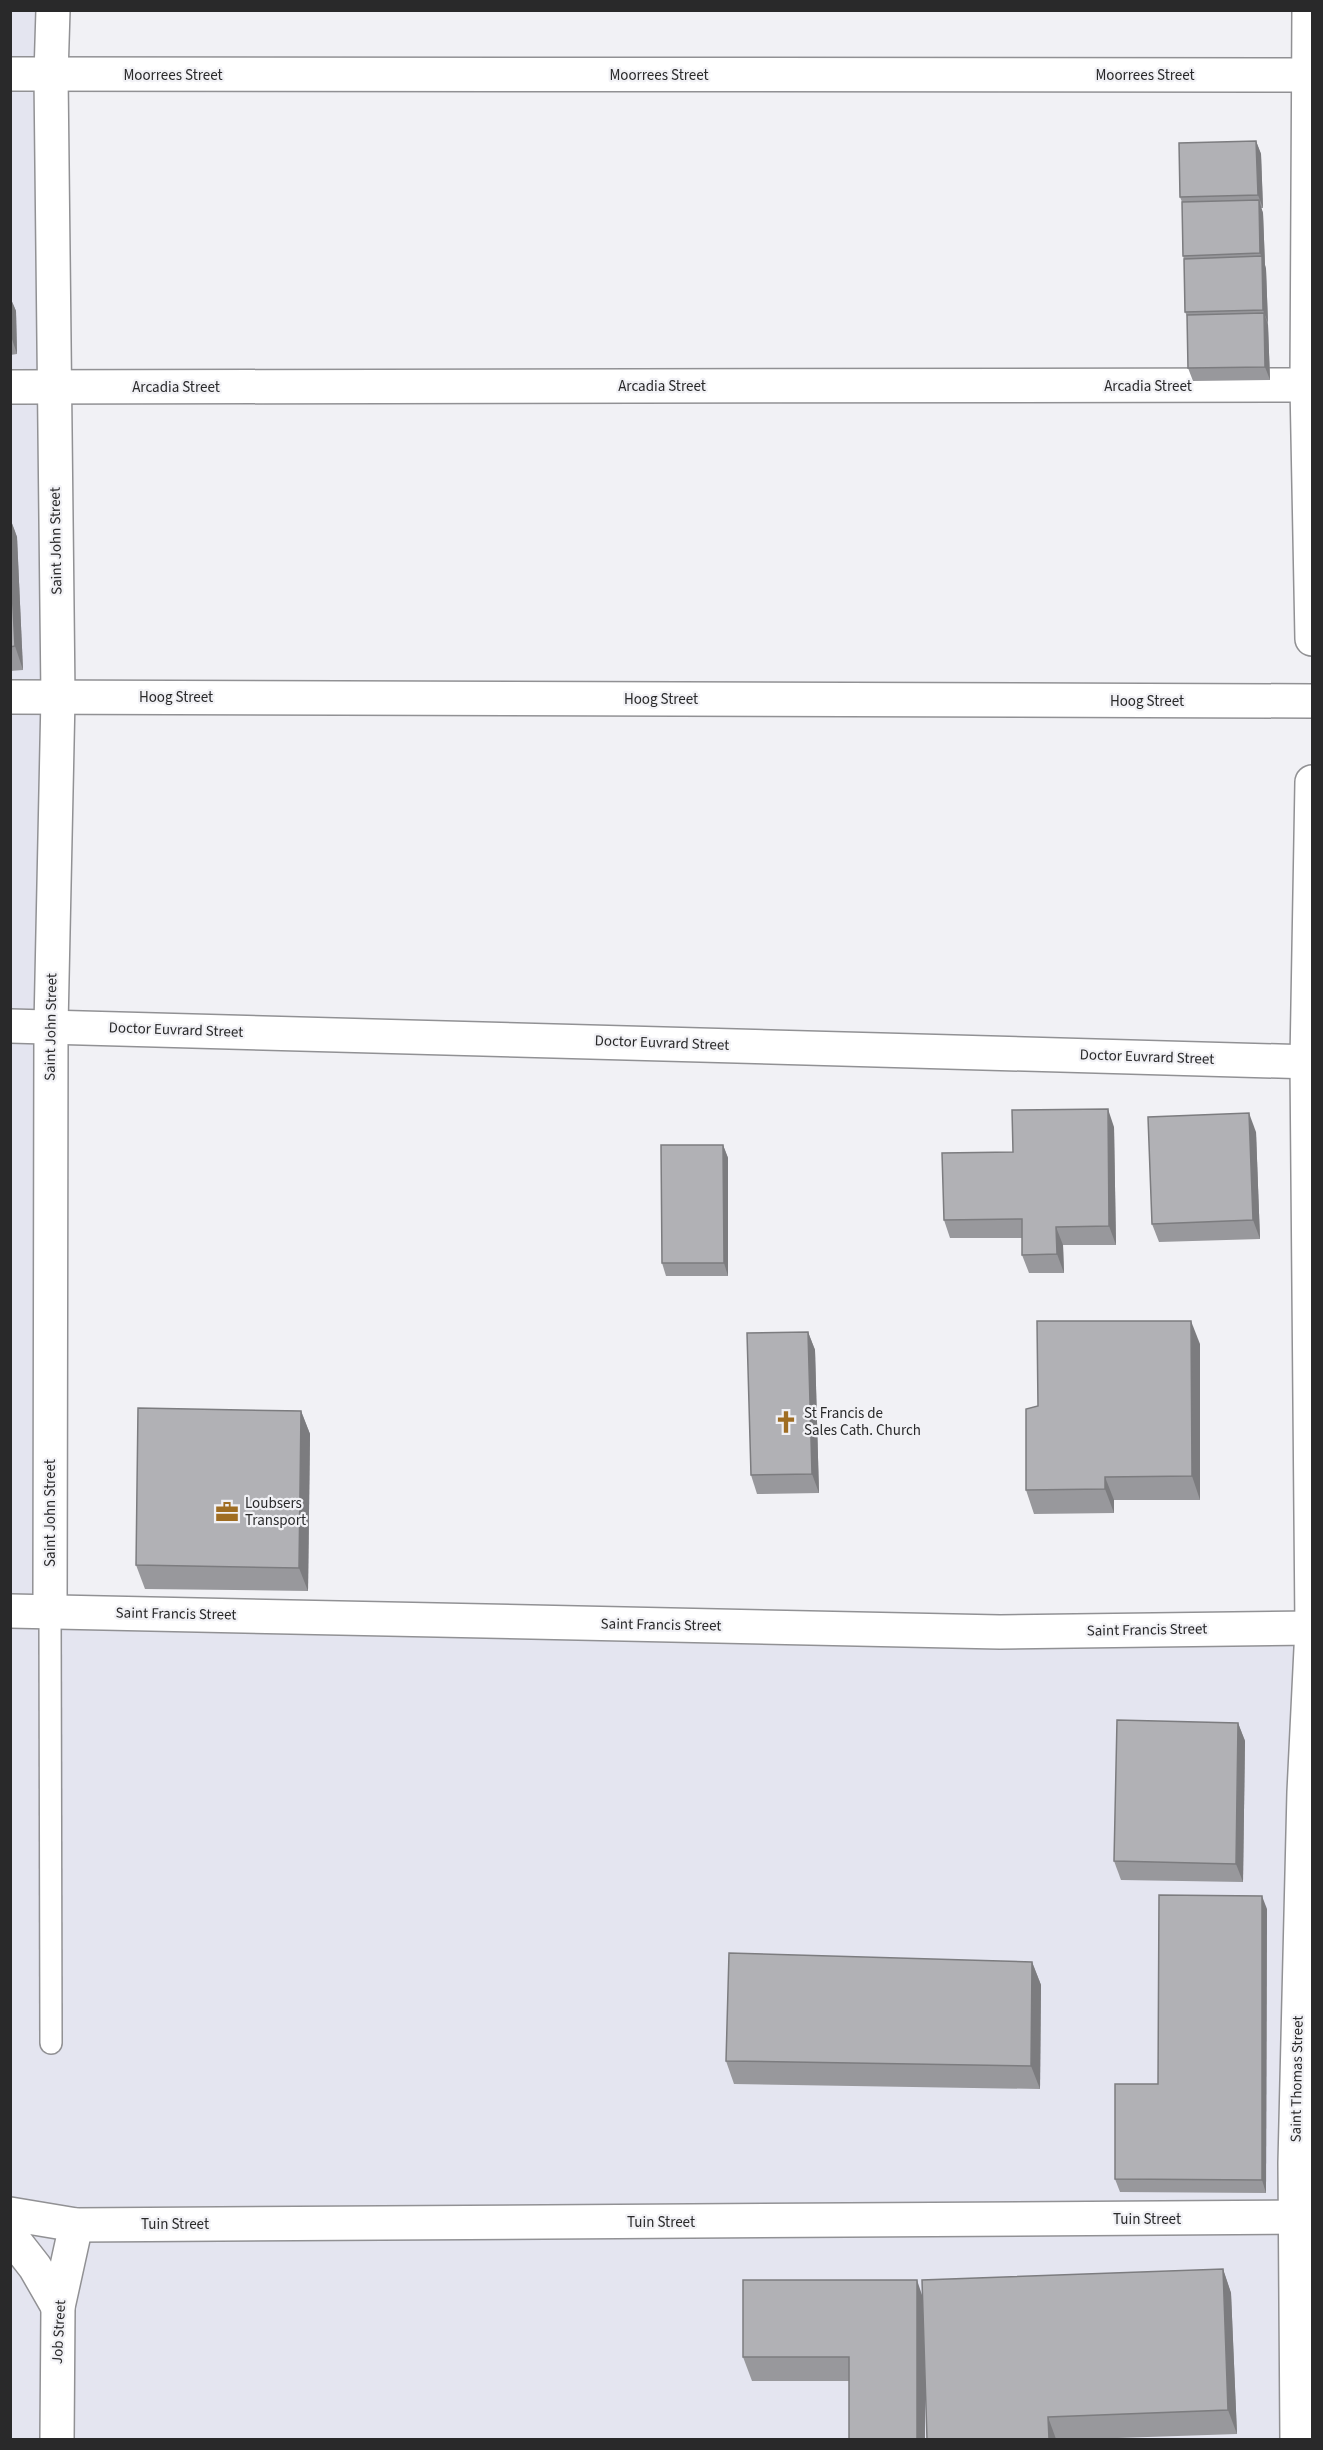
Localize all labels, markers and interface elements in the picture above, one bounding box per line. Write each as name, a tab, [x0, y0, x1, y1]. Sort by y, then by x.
street label: Moorrees Street	[123, 65, 223, 86]
street label: Moorrees Street	[609, 65, 709, 86]
street label: Moorrees Street	[1095, 65, 1195, 86]
street label: Arcadia Street	[618, 376, 706, 397]
street label: Arcadia Street	[1104, 376, 1192, 397]
street label: Arcadia Street	[132, 377, 220, 398]
street label: Saint John Street	[45, 487, 67, 595]
street label: Hoog Street	[139, 687, 213, 708]
street label: Hoog Street	[624, 689, 698, 710]
street label: Hoog Street	[1110, 691, 1184, 712]
street label: Saint John Street	[40, 973, 62, 1081]
street label: Doctor Euvrard Street	[108, 1017, 244, 1043]
street label: Doctor Euvrard Street	[594, 1030, 730, 1056]
street label: Doctor Euvrard Street	[1079, 1044, 1215, 1070]
place label: St Francis de Sales Cath. Church	[804, 1403, 921, 1441]
church icon: St Francis de Sales Cath. Church	[773, 1409, 799, 1435]
street label: Saint John Street	[40, 1459, 61, 1567]
place label: Loubsers Transport	[245, 1493, 306, 1531]
office icon: Loubsers Transport	[214, 1499, 240, 1525]
street label: Saint Francis Street	[115, 1602, 237, 1626]
street label: Saint Francis Street	[600, 1613, 722, 1637]
street label: Saint Francis Street	[1086, 1618, 1208, 1642]
street label: Saint Thomas Street	[1285, 2015, 1309, 2143]
street label: Tuin Street	[1113, 2209, 1181, 2230]
street label: Tuin Street	[627, 2212, 695, 2233]
street label: Tuin Street	[141, 2214, 209, 2235]
street label: Job Street	[47, 2299, 71, 2365]

